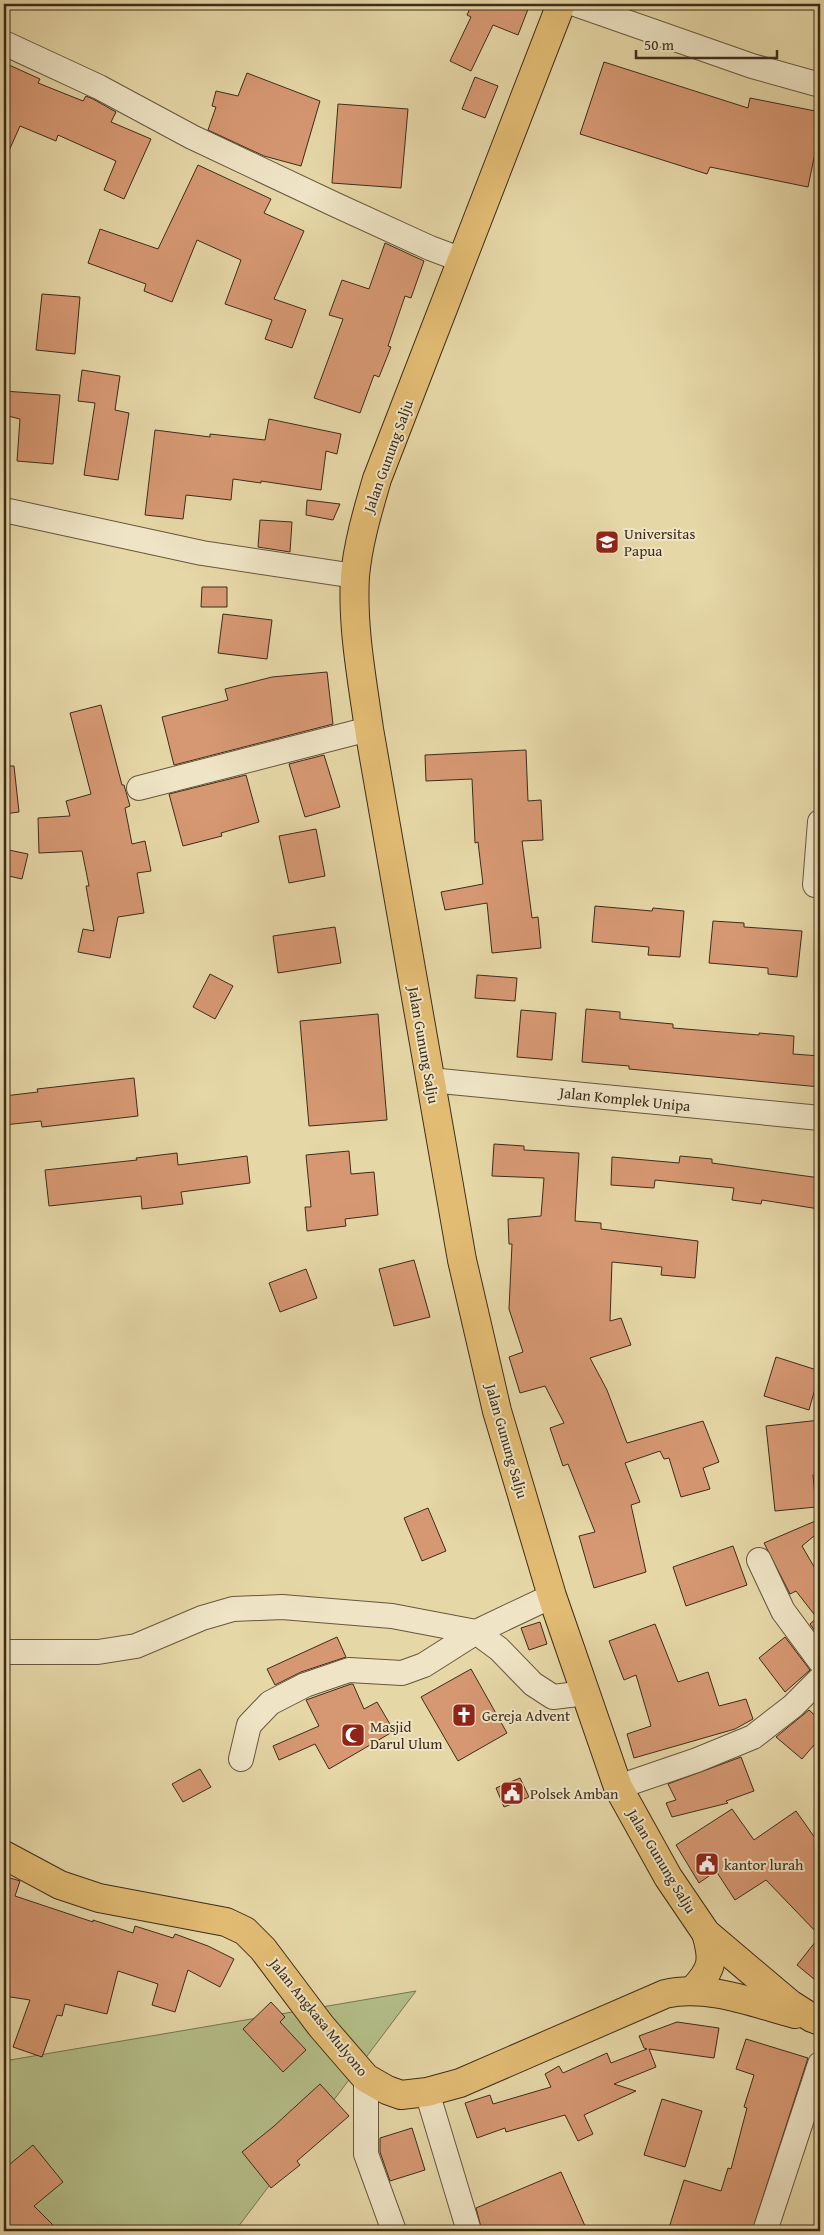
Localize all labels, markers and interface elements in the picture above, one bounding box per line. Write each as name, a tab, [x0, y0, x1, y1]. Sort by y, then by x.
scale bar	[636, 28, 778, 60]
text: 50 m	[644, 34, 675, 55]
street label: Jalan Gunung Salju	[357, 396, 418, 517]
place label: Universitas Papua	[624, 523, 695, 561]
school or university icon: Universitas Papua	[594, 529, 620, 555]
street label: Jalan Gunung Salju	[403, 983, 445, 1106]
street label: Jalan Komplek Unipa	[556, 1081, 692, 1116]
street label: Jalan Gunung Salju	[480, 1379, 534, 1502]
church icon: Gereja Advent	[451, 1702, 477, 1728]
place label: Gereja Advent	[482, 1705, 571, 1726]
place label: Masjid Darul Ulum	[370, 1716, 443, 1754]
mosque icon: Masjid Darul Ulum	[340, 1722, 366, 1748]
public building icon: Polsek Amban	[499, 1780, 525, 1806]
place label: Polsek Amban	[530, 1783, 619, 1804]
street label: Jalan Gunung Salju	[622, 1803, 702, 1918]
public building icon: kantor lurah	[694, 1851, 720, 1877]
place label: kantor lurah	[724, 1854, 804, 1875]
street label: Jalan Angkasa Mulyono	[264, 1952, 373, 2081]

